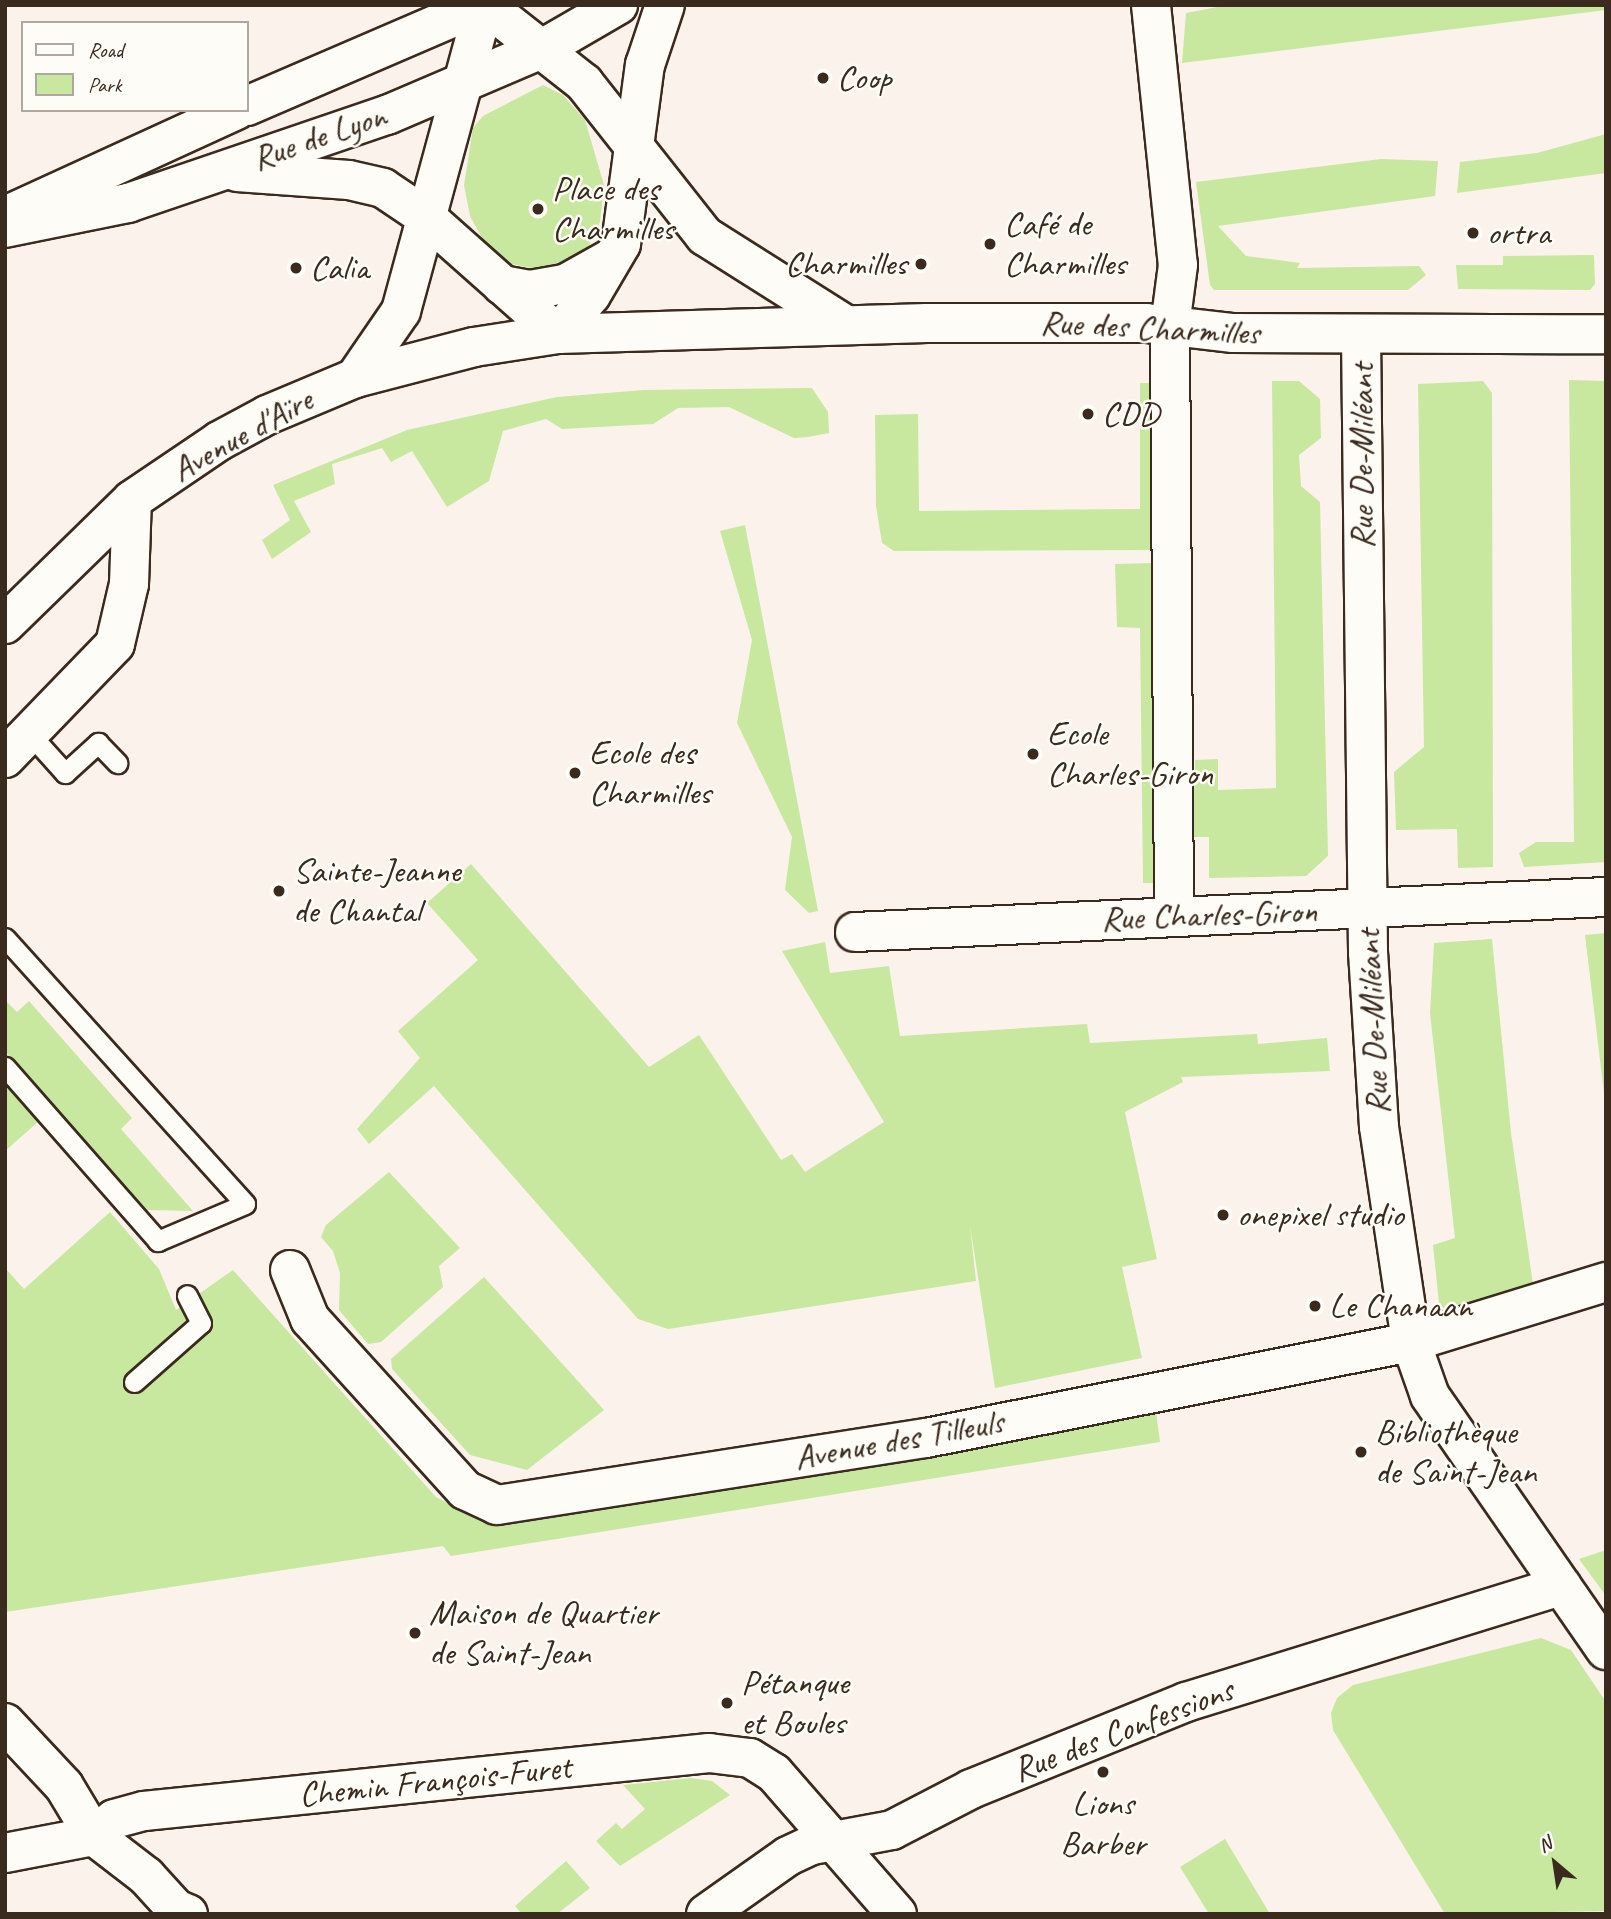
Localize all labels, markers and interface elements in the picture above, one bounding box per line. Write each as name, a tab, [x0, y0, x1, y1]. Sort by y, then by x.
legend	[21, 21, 248, 112]
text: Road	[88, 37, 123, 63]
place label: Coop	[837, 57, 891, 99]
marker: Coop	[815, 70, 831, 86]
text: Park	[88, 72, 121, 98]
street label: Rue de Lyon	[247, 95, 391, 179]
place label: Place des Charmilles	[552, 168, 674, 250]
marker: Place des Charmilles	[530, 201, 546, 217]
place label: Café de Charmilles	[1004, 203, 1126, 285]
place label: ortra	[1487, 212, 1550, 254]
marker: ortra	[1465, 225, 1481, 241]
marker: Café de Charmilles	[982, 236, 998, 252]
place label: Charmilles	[785, 243, 907, 285]
place label: Calia	[310, 247, 369, 289]
marker: Charmilles	[913, 256, 929, 272]
marker: Calia	[288, 260, 304, 276]
street label: Rue des Charmilles	[1040, 301, 1260, 355]
street label: Rue De-Miléant	[1341, 363, 1383, 549]
street label: Avenue d'Aïre	[164, 379, 320, 491]
place label: CDD	[1102, 393, 1159, 435]
marker: CDD	[1080, 406, 1096, 422]
place label: Ecole Charles-Giron	[1047, 713, 1213, 795]
place label: Ecole des Charmilles	[589, 732, 711, 814]
marker: Ecole Charles-Giron	[1025, 746, 1041, 762]
marker: Ecole des Charmilles	[567, 765, 583, 781]
place label: Sainte-Jeanne de Chantal	[293, 850, 460, 932]
marker: Sainte-Jeanne de Chantal	[271, 883, 287, 899]
street label: Rue Charles-Giron	[1100, 890, 1318, 940]
street label: Rue De-Miléant	[1347, 928, 1399, 1116]
place label: onepixel studio	[1237, 1194, 1403, 1236]
marker: onepixel studio	[1215, 1207, 1231, 1223]
place label: Le Chanaan	[1329, 1285, 1472, 1327]
marker: Le Chanaan	[1307, 1298, 1323, 1314]
street label: Avenue des Tilleuls	[791, 1401, 1007, 1479]
place label: Bibliothèque de Saint-Jean	[1375, 1411, 1537, 1493]
marker: Bibliothèque de Saint-Jean	[1353, 1444, 1369, 1460]
place label: Maison de Quartier de Saint-Jean	[429, 1592, 657, 1674]
marker: Maison de Quartier de Saint-Jean	[407, 1625, 423, 1641]
place label: Pétanque et Boules	[741, 1662, 849, 1744]
street label: Rue des Confessions	[1007, 1669, 1239, 1791]
marker: Pétanque et Boules	[719, 1695, 735, 1711]
street label: Chemin François-Furet	[297, 1746, 573, 1816]
marker: Lions Barber	[1095, 1764, 1111, 1780]
place label: Lions Barber	[1060, 1783, 1146, 1865]
north arrow	[1520, 1828, 1590, 1898]
text: N	[1534, 1831, 1556, 1858]

